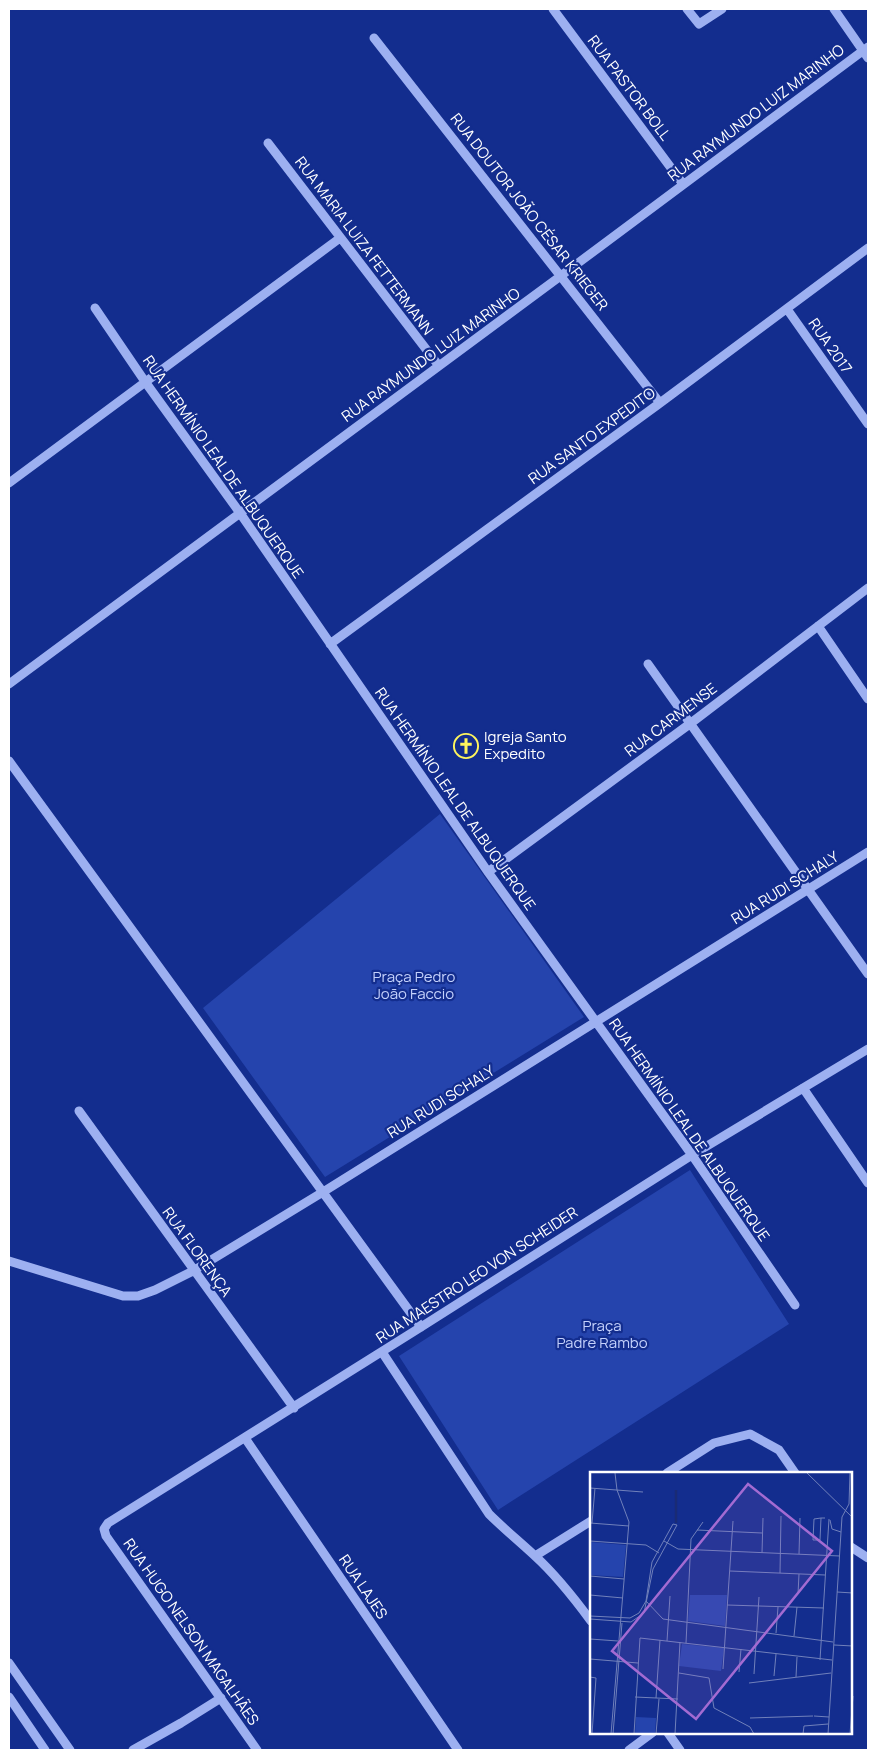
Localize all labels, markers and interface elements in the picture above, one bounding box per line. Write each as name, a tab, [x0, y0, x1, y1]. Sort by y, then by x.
street label: RUA PASTOR BOLL	[583, 31, 676, 145]
street label: RUA RAYMUNDO LUIZ MARINHO	[663, 39, 848, 186]
street label: RUA DOUTOR JOÃO CÉSAR KRIEGER	[446, 109, 613, 315]
street label: RUA MARIA LUIZA FETTERMANN	[290, 152, 439, 339]
street label: RUA RAYMUNDO LUIZ MARINHO	[337, 283, 524, 427]
street label: RUA 2017	[804, 314, 857, 378]
street label: RUA HERMÍNIO LEAL DE ALBUQUERQUE	[138, 351, 309, 582]
street label: RUA SANTO EXPEDITO	[524, 382, 660, 489]
street label: RUA CARMENSE	[620, 678, 721, 761]
street label: RUA HERMÍNIO LEAL DE ALBUQUERQUE	[370, 683, 541, 914]
place label: Igreja Santo Expedito	[484, 726, 567, 764]
church icon: Igreja Santo Expedito	[453, 733, 479, 759]
street label: RUA RUDI SCHALY	[727, 846, 843, 929]
park label: Praça Pedro João Faccio	[373, 966, 456, 1004]
street label: RUA HERMÍNIO LEAL DE ALBUQUERQUE	[604, 1014, 775, 1245]
street label: RUA RUDI SCHALY	[383, 1060, 499, 1143]
street label: RUA MAESTRO LEO VON SCHEIDER	[372, 1201, 582, 1348]
street label: RUA FLORENÇA	[158, 1203, 237, 1301]
park label: Praça Padre Rambo	[556, 1315, 648, 1353]
inset map	[590, 1472, 852, 1734]
street label: RUA HUGO NELSON MAGALHÃES	[119, 1534, 264, 1729]
street label: RUA LAJES	[334, 1550, 393, 1623]

